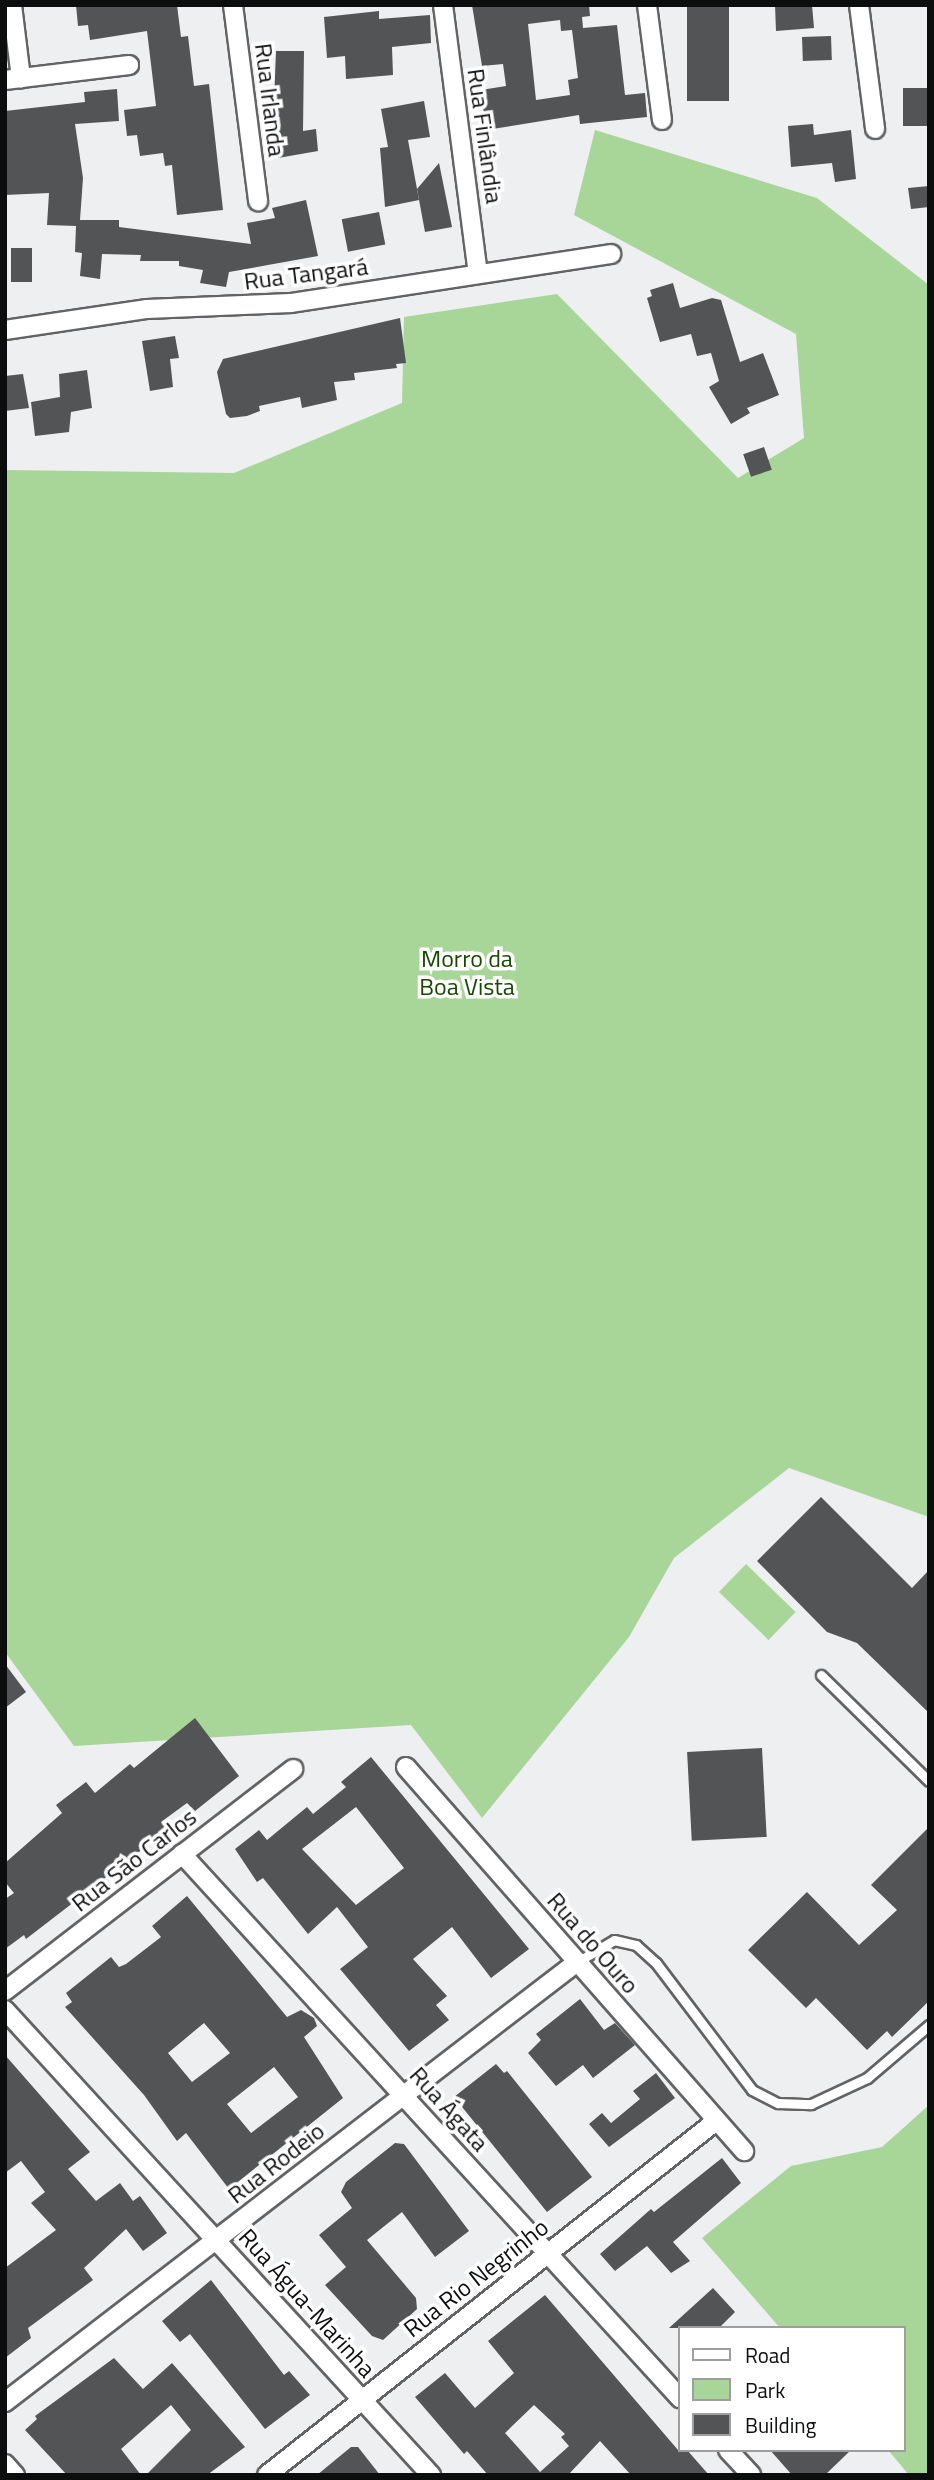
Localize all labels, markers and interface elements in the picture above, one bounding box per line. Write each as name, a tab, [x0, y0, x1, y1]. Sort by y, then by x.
street label: Rua Irlanda	[249, 42, 291, 158]
street label: Rua Finlândia	[461, 67, 509, 205]
street label: Rua Tangará	[242, 252, 370, 296]
park label: Morro da Boa Vista	[419, 945, 515, 1001]
street label: Rua São Carlos	[66, 1802, 202, 1918]
street label: Rua do Ouro	[541, 1886, 645, 2000]
street label: Rua Ágata	[404, 2061, 494, 2157]
street label: Rua Rodeio	[222, 2116, 330, 2210]
street label: Rua Rio Negrinho	[398, 2213, 554, 2343]
street label: Rua Água-Marinha	[233, 2223, 381, 2383]
legend	[678, 2326, 906, 2452]
text: Road	[745, 2339, 790, 2371]
text: Park	[745, 2374, 785, 2406]
text: Building	[745, 2409, 816, 2441]

